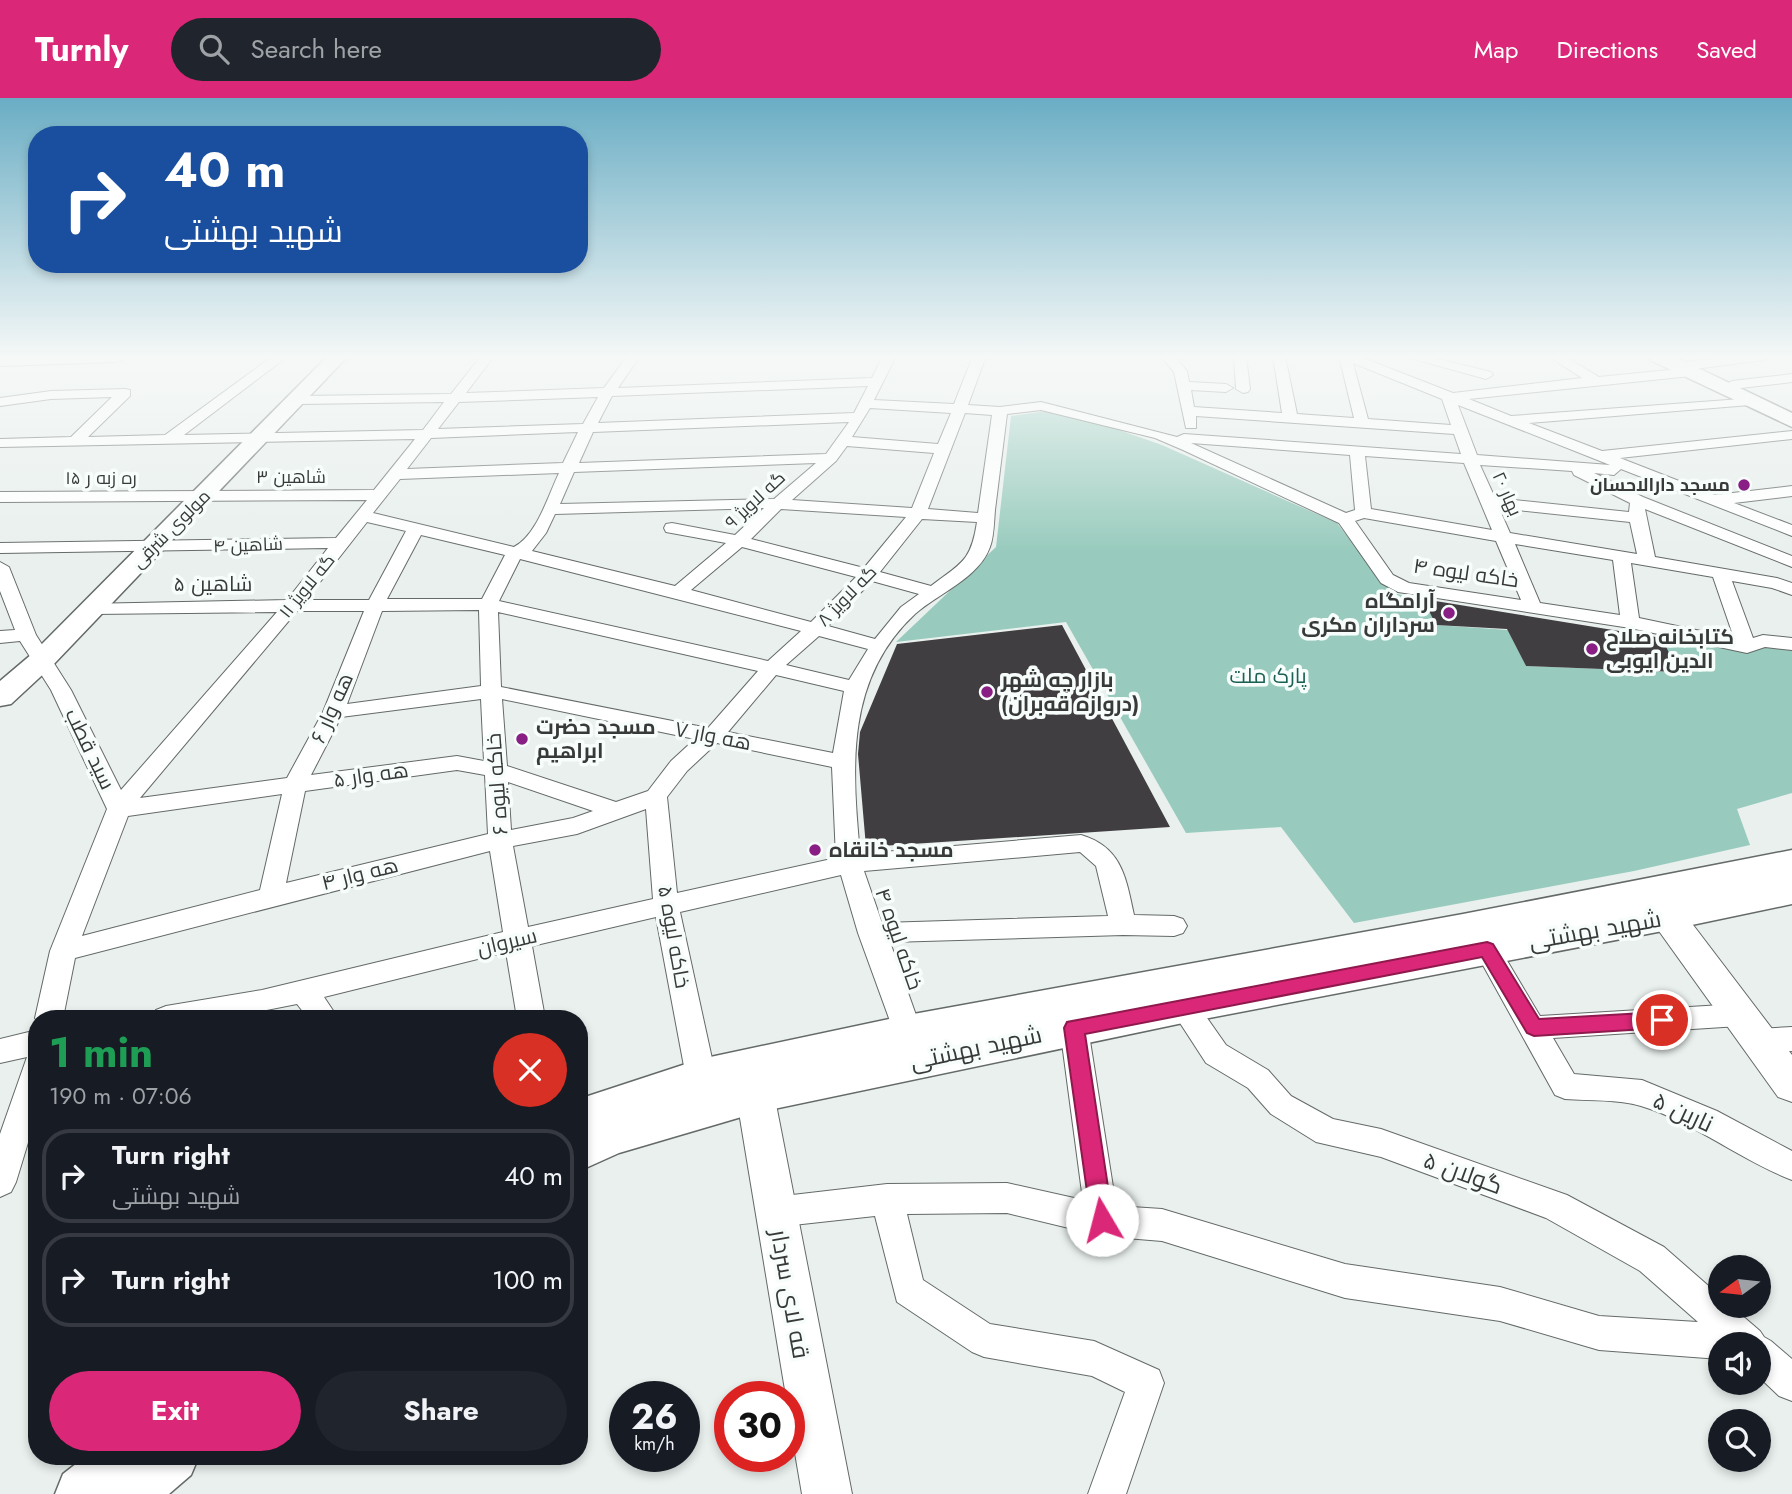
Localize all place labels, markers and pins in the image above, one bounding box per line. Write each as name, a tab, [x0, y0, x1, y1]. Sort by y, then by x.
place label: مسجد دارالاحسان	[1590, 472, 1730, 498]
marker: مسجد دارالاحسان	[1736, 477, 1752, 493]
place label: آرامگاه سرداران مکری	[1301, 586, 1435, 640]
marker: آرامگاه سرداران مکری	[1441, 605, 1457, 621]
place label: کتابخانه صلاح الدین ایوبی	[1606, 622, 1734, 676]
marker: کتابخانه صلاح الدین ایوبی	[1584, 641, 1600, 657]
place label: بازار چه شهر (دروازه قه‌بران)	[1000, 665, 1139, 719]
marker: بازار چه شهر (دروازه قه‌بران)	[979, 684, 995, 700]
place label: مسجد حضرت ابراهیم	[536, 712, 656, 766]
marker: مسجد حضرت ابراهیم	[514, 731, 530, 747]
place label: مسجد خانقاه	[829, 835, 954, 865]
marker: مسجد خانقاه	[807, 842, 823, 858]
pin	[1632, 990, 1692, 1050]

